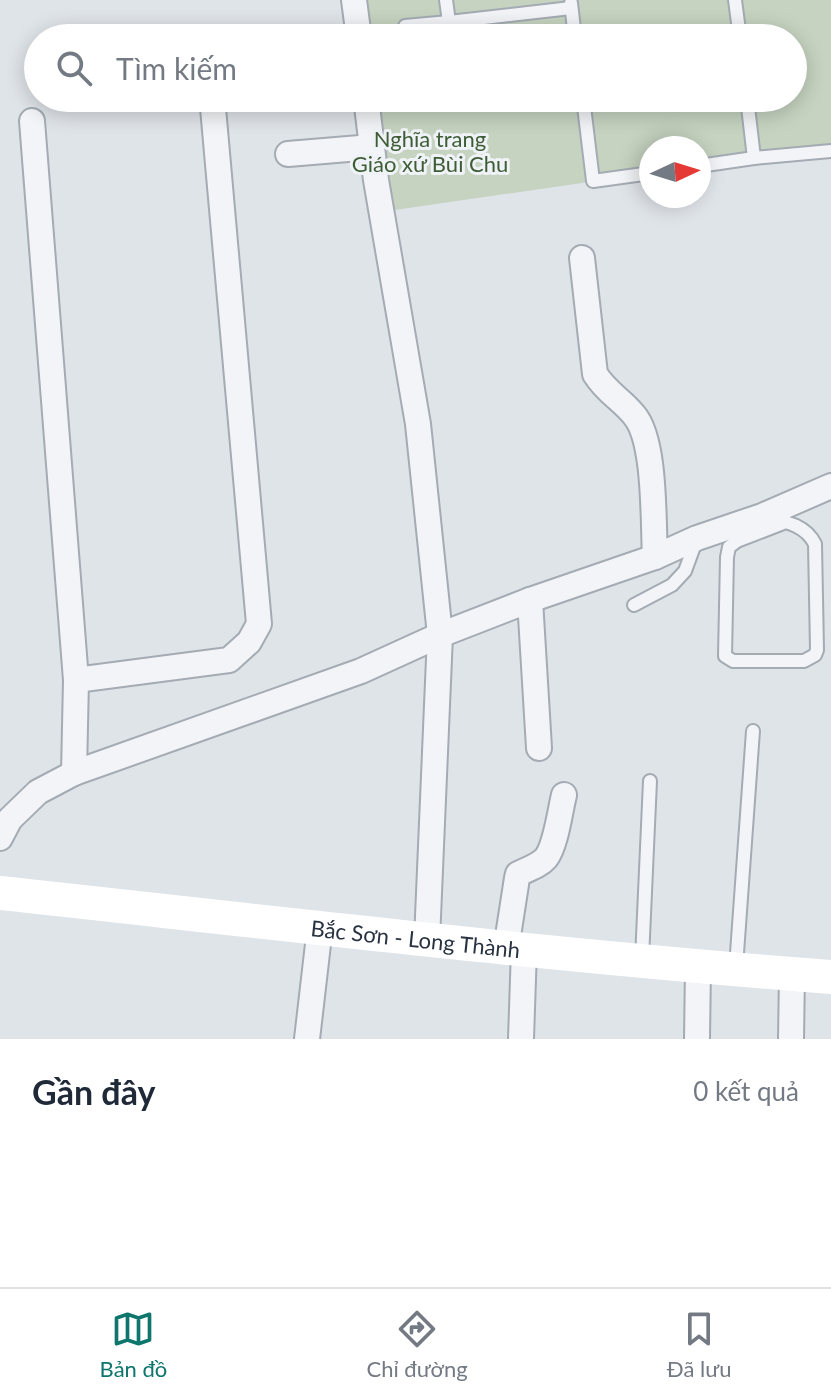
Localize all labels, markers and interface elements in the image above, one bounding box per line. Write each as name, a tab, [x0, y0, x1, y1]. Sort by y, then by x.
search box	[24, 24, 807, 112]
icon: search	[52, 46, 96, 90]
text: Tìm kiếm	[116, 50, 237, 86]
park label: Nghĩa trang Giáo xứ Bùi Chu	[352, 125, 508, 177]
north arrow	[639, 136, 711, 208]
street label: Bắc Sơn - Long Thành	[309, 914, 522, 963]
text: Gần đây	[32, 1071, 155, 1112]
text: 0 kết quả	[693, 1075, 799, 1107]
tab: Bản đồ	[100, 1307, 167, 1382]
tab: Chỉ đường	[366, 1307, 468, 1382]
tab: Đã lưu	[667, 1307, 731, 1382]

